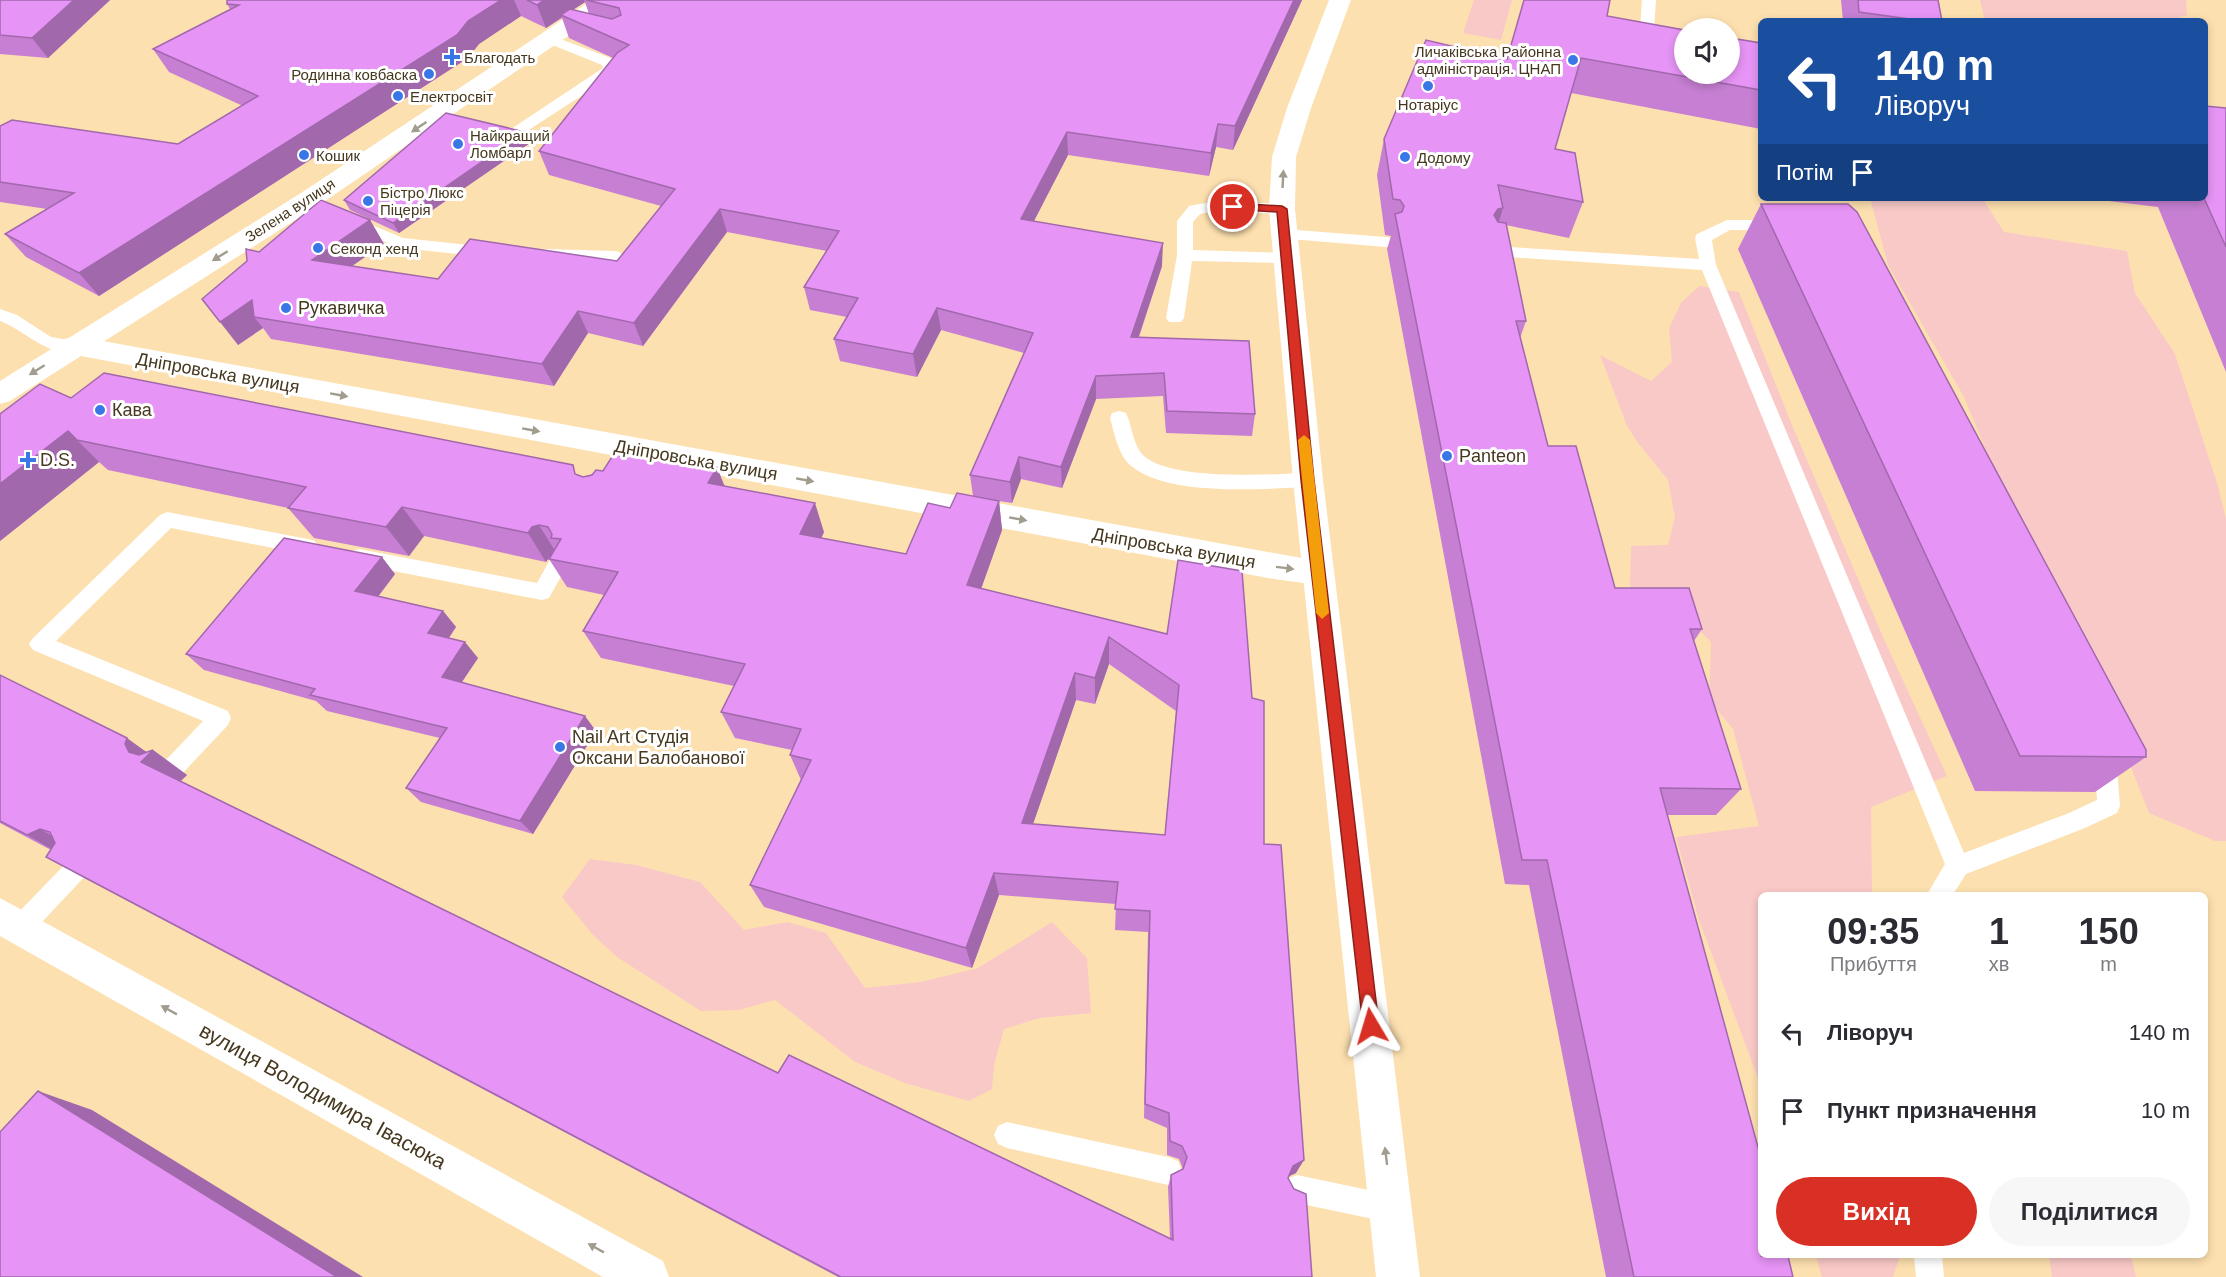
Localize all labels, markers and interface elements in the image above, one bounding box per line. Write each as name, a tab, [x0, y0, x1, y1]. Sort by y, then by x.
map controls	[1674, 18, 1740, 84]
button: sound	[1674, 18, 1740, 84]
icon: left	[1776, 42, 1854, 120]
text: 140 m	[1875, 42, 1994, 89]
place label: Личаківська Районна адміністрація. ЦНАП	[1415, 43, 1562, 77]
place label: Благодать	[464, 49, 536, 66]
marker: Благодать	[445, 50, 459, 64]
marker: Личаківська Районна адміністрація. ЦНАП	[1566, 53, 1580, 67]
place label: Родинна ковбаска	[291, 66, 418, 83]
marker: Родинна ковбаска	[422, 67, 436, 81]
marker: Нотаріус	[1421, 79, 1435, 93]
place label: Електросвіт	[410, 88, 493, 105]
marker: Електросвіт	[391, 89, 405, 103]
text: Ліворуч	[1875, 91, 1970, 121]
place label: Нотаріус	[1398, 96, 1459, 113]
one-way arrow	[410, 121, 427, 132]
place label: Найкращий Ломбарл	[470, 127, 550, 161]
marker: Найкращий Ломбарл	[451, 137, 465, 151]
place label: Кошик	[316, 147, 360, 164]
marker: Кошик	[297, 148, 311, 162]
place label: Додому	[1417, 149, 1471, 166]
marker: Додому	[1398, 150, 1412, 164]
icon: arrive	[1846, 156, 1879, 189]
text: Потім	[1776, 160, 1834, 185]
one-way arrow	[1279, 169, 1288, 188]
street label: Зелена вулиця	[242, 175, 338, 245]
pin	[1207, 181, 1258, 232]
place label: Бістро Люкс Піцерія	[380, 184, 464, 218]
icon: arrive	[1216, 190, 1249, 223]
marker: Бістро Люкс Піцерія	[361, 194, 375, 208]
place label: Секонд хенд	[330, 240, 418, 257]
marker: Секонд хенд	[311, 241, 325, 255]
one-way arrow	[212, 250, 228, 261]
place label: Рукавичка	[298, 298, 386, 318]
marker: Рукавичка	[279, 301, 293, 315]
street label: Дніпровська вулиця	[135, 349, 301, 397]
one-way arrow	[29, 365, 46, 376]
one-way arrow	[330, 391, 349, 400]
place label: Кава	[112, 400, 153, 420]
marker: Кава	[93, 403, 107, 417]
one-way arrow	[522, 426, 541, 435]
street label: Дніпровська вулиця	[613, 436, 779, 484]
place label: Panteon	[1459, 446, 1526, 466]
marker: Panteon	[1440, 449, 1454, 463]
place label: D.S.	[40, 450, 75, 470]
marker: D.S.	[21, 453, 35, 467]
one-way arrow	[796, 476, 815, 485]
one-way arrow	[1008, 515, 1027, 524]
street label: Дніпровська вулиця	[1091, 524, 1257, 572]
one-way arrow	[1276, 563, 1295, 572]
place label: Nail Art Студія Оксани Балобанової	[572, 727, 745, 768]
marker: Nail Art Студія Оксани Балобанової	[553, 740, 567, 754]
text: 09:35	[1827, 911, 1919, 952]
text: 1	[1989, 911, 2009, 952]
text: 150	[2079, 911, 2139, 952]
text: Прибуття	[1830, 953, 1917, 975]
text: хв	[1989, 953, 2009, 975]
text: m	[2100, 953, 2117, 975]
position arrow	[1339, 994, 1403, 1058]
one-way arrow	[160, 1005, 177, 1015]
icon: left	[1776, 1017, 1809, 1050]
street label: вулиця Володимира Івасюка	[196, 1018, 451, 1174]
text: Ліворуч	[1827, 1020, 1913, 1045]
text: 140 m	[2129, 1020, 2190, 1045]
icon: arrive	[1776, 1095, 1809, 1128]
text: Пункт призначення	[1827, 1098, 2037, 1123]
text: 10 m	[2141, 1098, 2190, 1123]
one-way arrow	[1381, 1147, 1391, 1166]
button: Вихід	[1776, 1177, 1977, 1246]
button: Поділитися	[1989, 1177, 2190, 1246]
one-way arrow	[588, 1243, 604, 1254]

